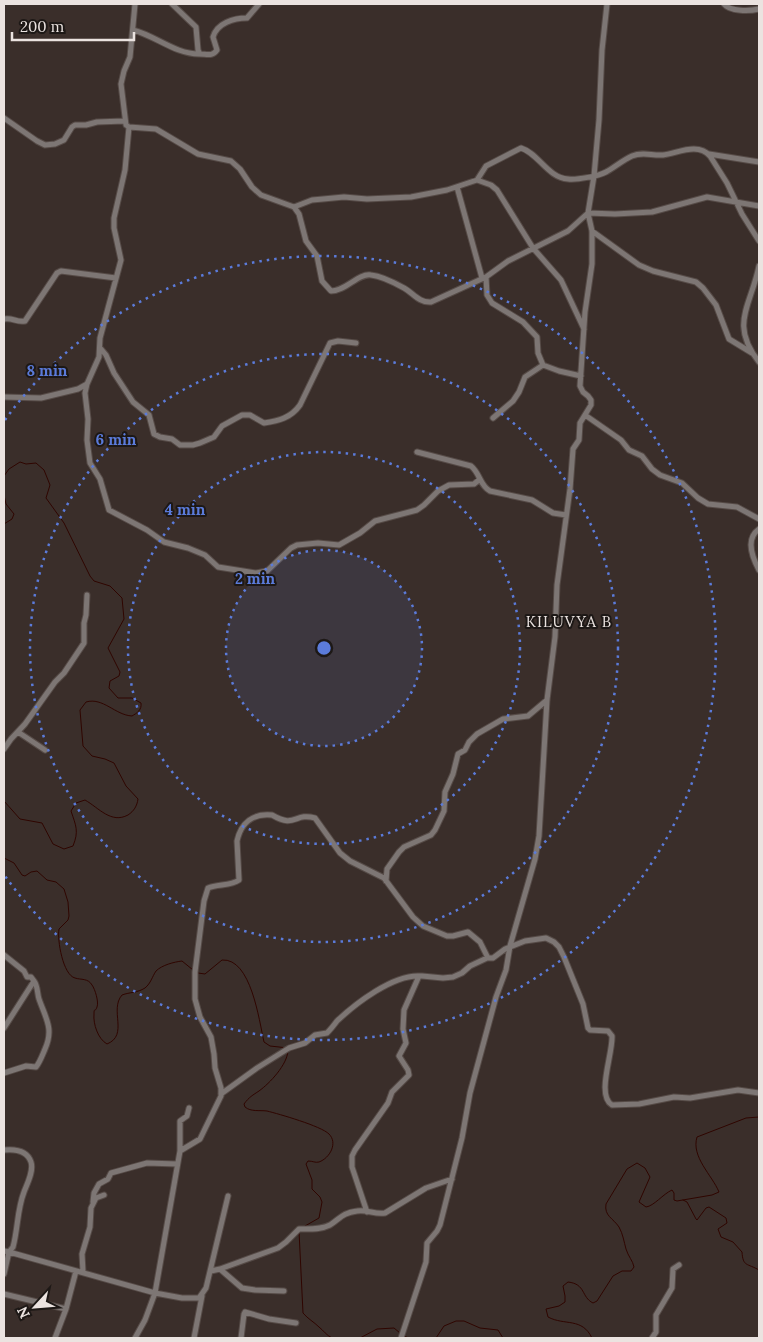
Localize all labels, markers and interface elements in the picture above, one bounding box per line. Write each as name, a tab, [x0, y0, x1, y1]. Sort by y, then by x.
scale bar	[12, 10, 135, 42]
text: 200 m	[20, 17, 64, 36]
text: 8 min	[27, 361, 68, 380]
text: 6 min	[96, 430, 137, 449]
text: 4 min	[165, 500, 206, 519]
text: 2 min	[235, 569, 276, 588]
district label: KILUVYA B	[526, 612, 612, 631]
centre of rings	[315, 639, 333, 657]
north arrow	[10, 1282, 60, 1332]
text: N	[13, 1304, 34, 1322]

